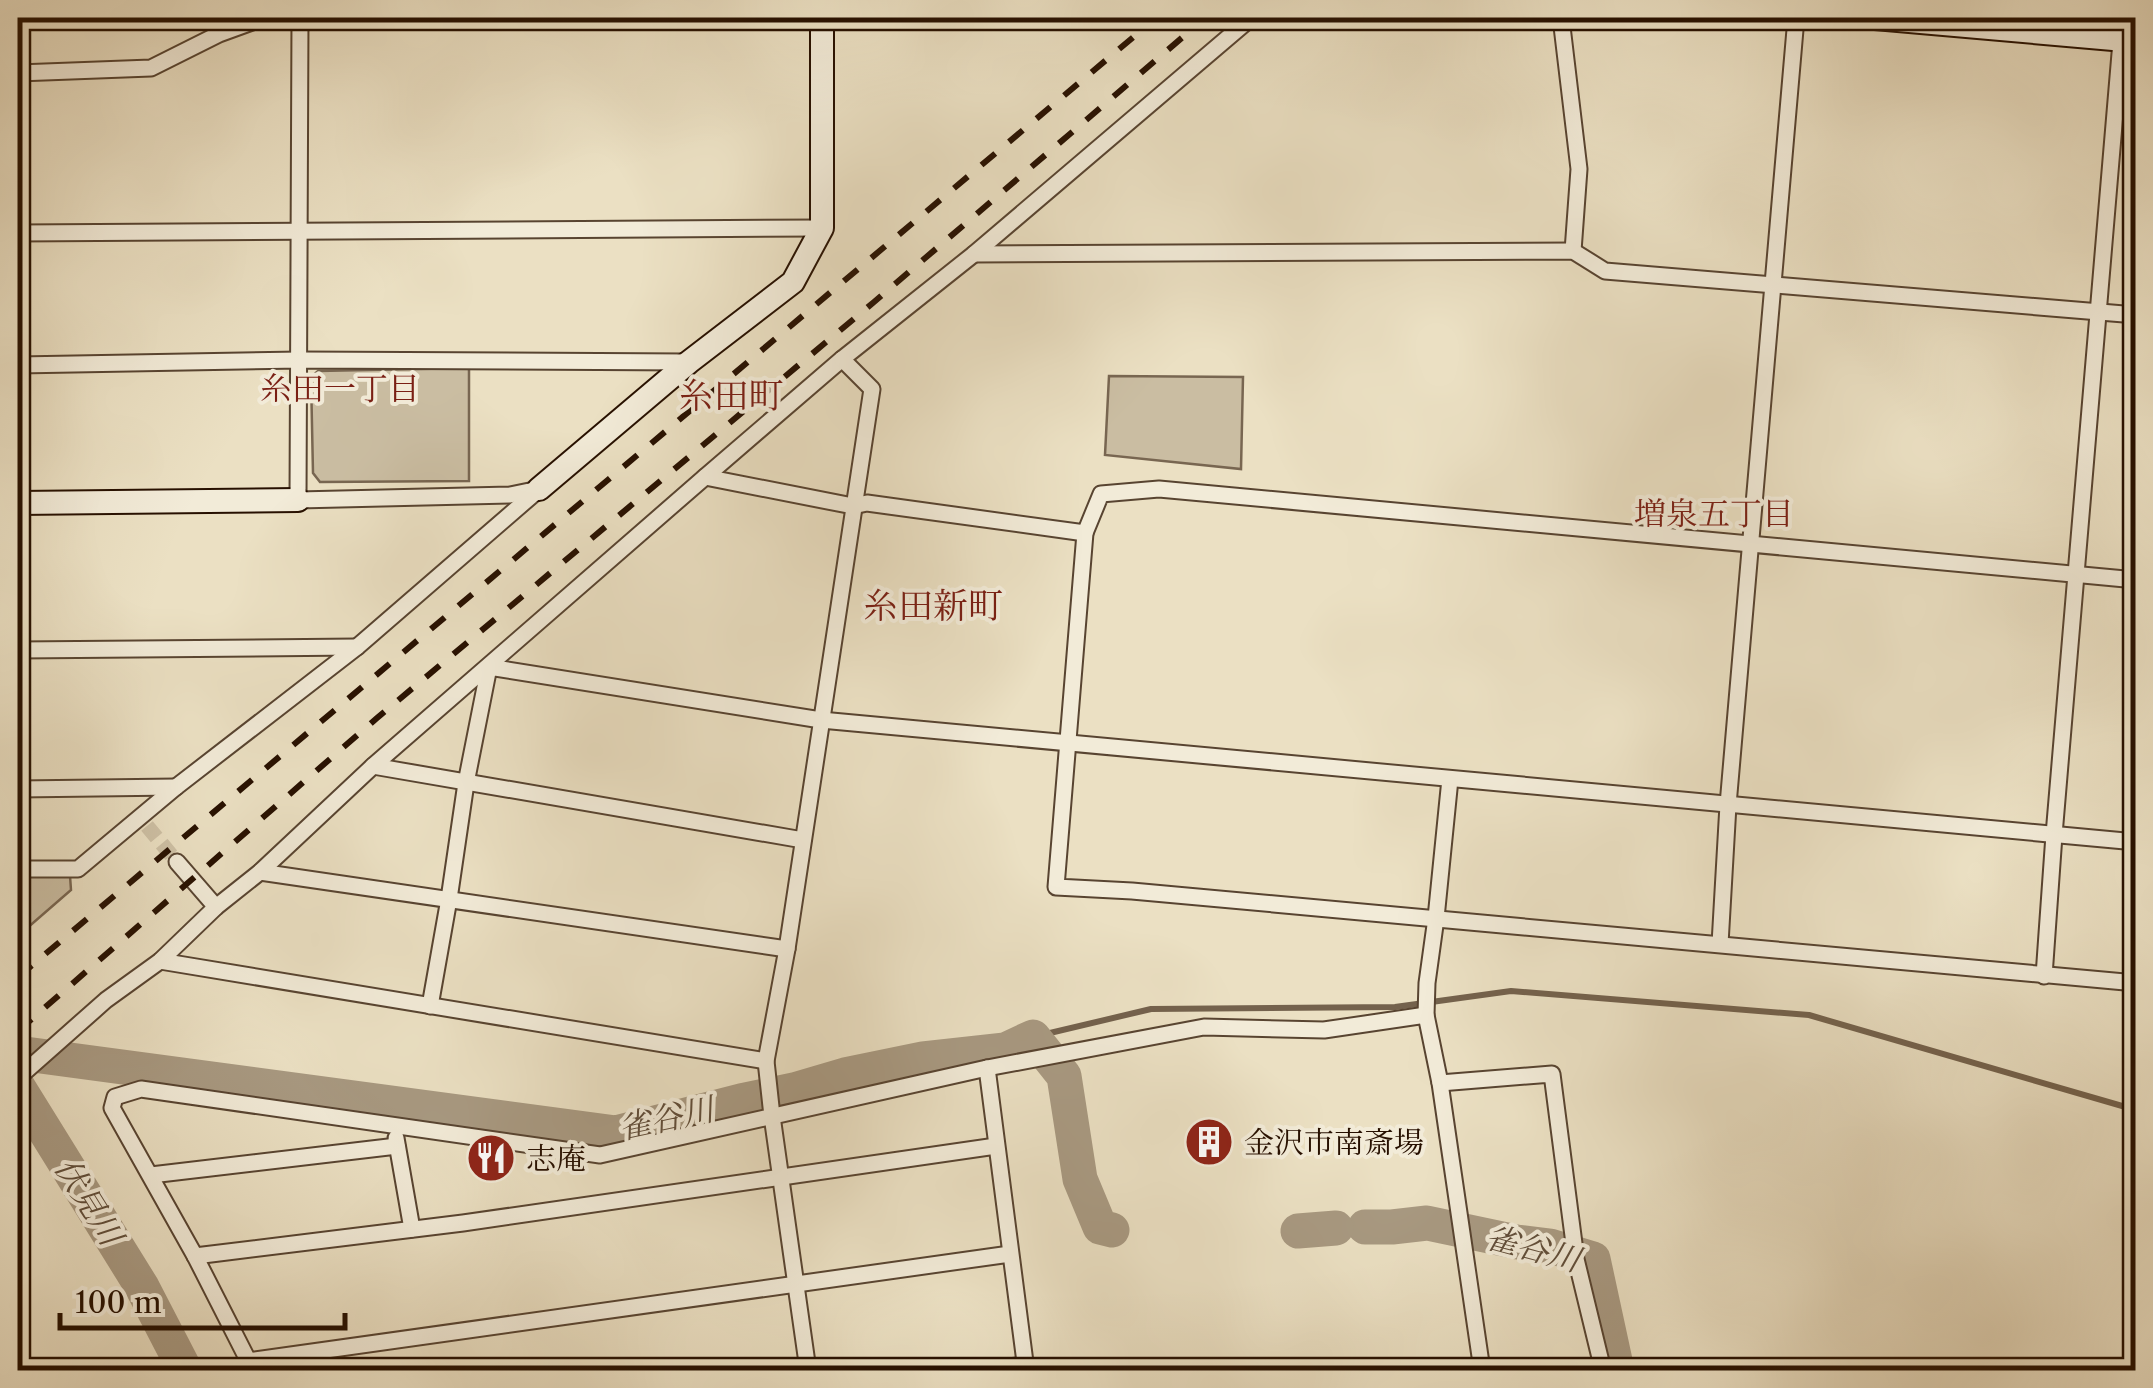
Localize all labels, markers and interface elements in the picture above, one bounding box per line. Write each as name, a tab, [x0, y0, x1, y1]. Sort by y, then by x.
district label: 糸田一丁目	[260, 369, 420, 408]
district label: 糸田町	[678, 374, 784, 417]
district label: 増泉五丁目	[1634, 494, 1794, 533]
district label: 糸田新町	[863, 584, 1003, 627]
water label: 雀谷川	[615, 1088, 720, 1147]
building icon: 金沢市南斎場	[1183, 1116, 1235, 1168]
place label: 金沢市南斎場	[1244, 1124, 1424, 1161]
restaurant icon: 志庵	[465, 1132, 517, 1184]
place label: 志庵	[526, 1140, 586, 1177]
water label: 伏見川	[47, 1150, 133, 1255]
water label: 雀谷川	[1482, 1217, 1587, 1280]
scale bar	[60, 1268, 345, 1330]
text: 100 m	[75, 1284, 162, 1321]

